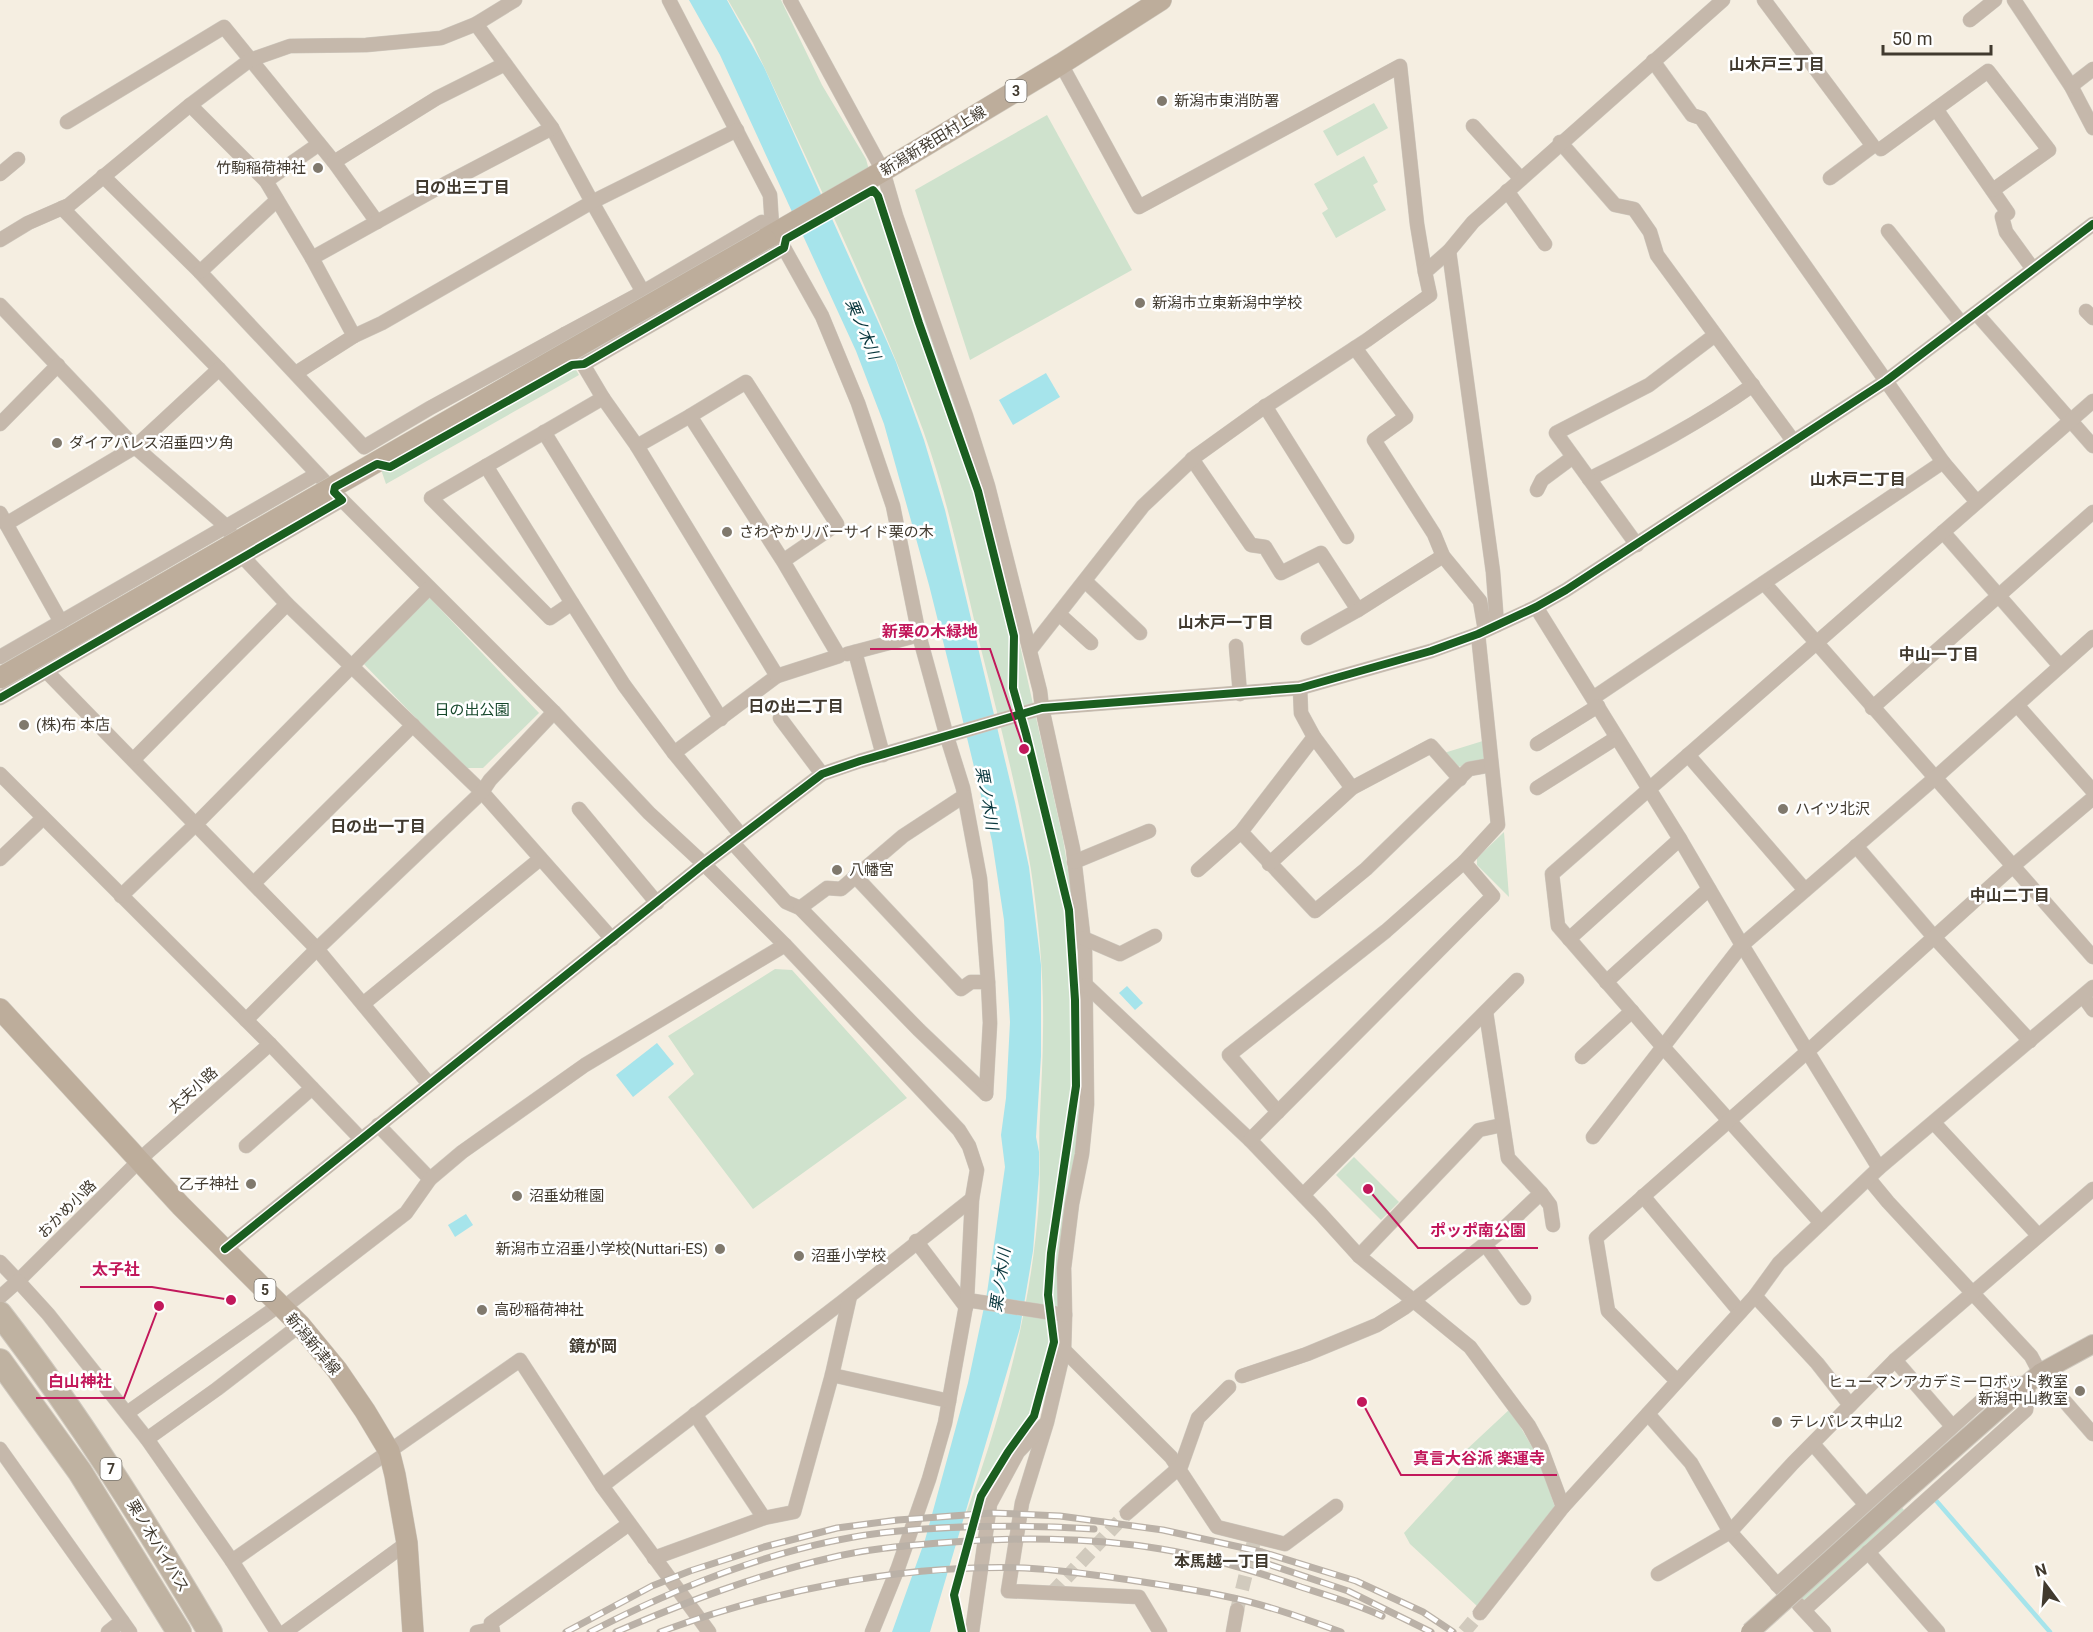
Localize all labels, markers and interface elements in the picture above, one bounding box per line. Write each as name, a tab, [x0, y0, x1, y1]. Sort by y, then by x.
scale bar	[1883, 18, 1991, 56]
text: 50 m	[1892, 28, 1932, 49]
district label: 山木戸三丁目	[1729, 55, 1825, 74]
road number: 3	[1006, 80, 1026, 102]
place label: 新潟市東消防署	[1174, 92, 1279, 110]
marker: 新潟市東消防署	[1155, 94, 1169, 108]
street label: 新潟新発田村上線	[877, 102, 989, 180]
place label: 竹駒稲荷神社	[216, 159, 306, 177]
marker: 竹駒稲荷神社	[311, 161, 325, 175]
district label: 日の出三丁目	[414, 178, 510, 197]
place label: 新潟市立東新潟中学校	[1152, 294, 1302, 312]
water label: 栗ノ木川	[842, 296, 885, 364]
marker: 新潟市立東新潟中学校	[1133, 296, 1147, 310]
place label: ダイアパレス沼垂四ツ角	[69, 434, 234, 452]
marker: ダイアパレス沼垂四ツ角	[50, 436, 64, 450]
district label: 山木戸二丁目	[1810, 470, 1906, 489]
place label: さわやかリバーサイド栗の木	[739, 523, 934, 541]
marker: さわやかリバーサイド栗の木	[720, 525, 734, 539]
district label: 山木戸一丁目	[1178, 613, 1274, 632]
callout: 新栗の木緑地	[870, 615, 990, 649]
text: 新栗の木緑地	[882, 622, 978, 641]
district label: 中山一丁目	[1899, 645, 1979, 664]
district label: 日の出二丁目	[748, 697, 844, 716]
park label: 日の出公園	[434, 701, 510, 719]
place label: (株)布 本店	[36, 716, 110, 734]
marker: (株)布 本店	[17, 718, 31, 732]
water label: 栗ノ木川	[972, 765, 1002, 833]
place label: ハイツ北沢	[1795, 800, 1870, 818]
marker: ハイツ北沢	[1776, 802, 1790, 816]
district label: 日の出一丁目	[330, 817, 426, 836]
place label: 八幡宮	[849, 861, 894, 879]
marker: 八幡宮	[830, 863, 844, 877]
district label: 中山二丁目	[1970, 886, 2050, 905]
street label: 太夫小路	[165, 1063, 221, 1117]
place label: 乙子神社	[179, 1175, 239, 1193]
street label: おかめ小路	[34, 1176, 100, 1242]
marker: 乙子神社	[244, 1177, 258, 1191]
place label: 沼垂幼稚園	[529, 1187, 604, 1205]
marker: 沼垂幼稚園	[510, 1189, 524, 1203]
callout: ポッポ南公園	[1418, 1214, 1538, 1248]
text: ポッポ南公園	[1430, 1221, 1526, 1240]
place label: 新潟市立沼垂小学校(Nuttari-ES)	[495, 1240, 708, 1258]
marker: 新潟市立沼垂小学校(Nuttari-ES)	[713, 1242, 727, 1256]
water label: 栗ノ木川	[986, 1245, 1014, 1313]
place label: 沼垂小学校	[811, 1247, 886, 1265]
marker: 沼垂小学校	[792, 1249, 806, 1263]
callout: 太子社	[80, 1253, 152, 1287]
text: 太子社	[92, 1260, 140, 1279]
road number: 5	[254, 1279, 276, 1301]
place label: 高砂稲荷神社	[494, 1301, 584, 1319]
marker: 高砂稲荷神社	[475, 1303, 489, 1317]
street label: 新潟新津線	[282, 1309, 344, 1379]
district label: 鏡が岡	[569, 1337, 617, 1356]
callout: 白山神社	[36, 1364, 124, 1398]
text: 白山神社	[48, 1372, 112, 1391]
place label: ヒューマンアカデミーロボット教室 新潟中山教室	[1828, 1373, 2068, 1408]
marker: ヒューマンアカデミーロボット教室 新潟中山教室	[2073, 1384, 2087, 1398]
place label: テレパレス中山2	[1789, 1413, 1902, 1431]
marker: テレパレス中山2	[1770, 1415, 1784, 1429]
callout: 真言大谷派 楽運寺	[1401, 1441, 1557, 1475]
text: 真言大谷派 楽運寺	[1413, 1449, 1545, 1468]
road number: 7	[100, 1458, 122, 1480]
street label: 栗ノ木バイパス	[123, 1496, 193, 1596]
district label: 本馬越一丁目	[1174, 1552, 1270, 1571]
north arrow	[2015, 1554, 2075, 1614]
text: N	[2033, 1559, 2049, 1581]

